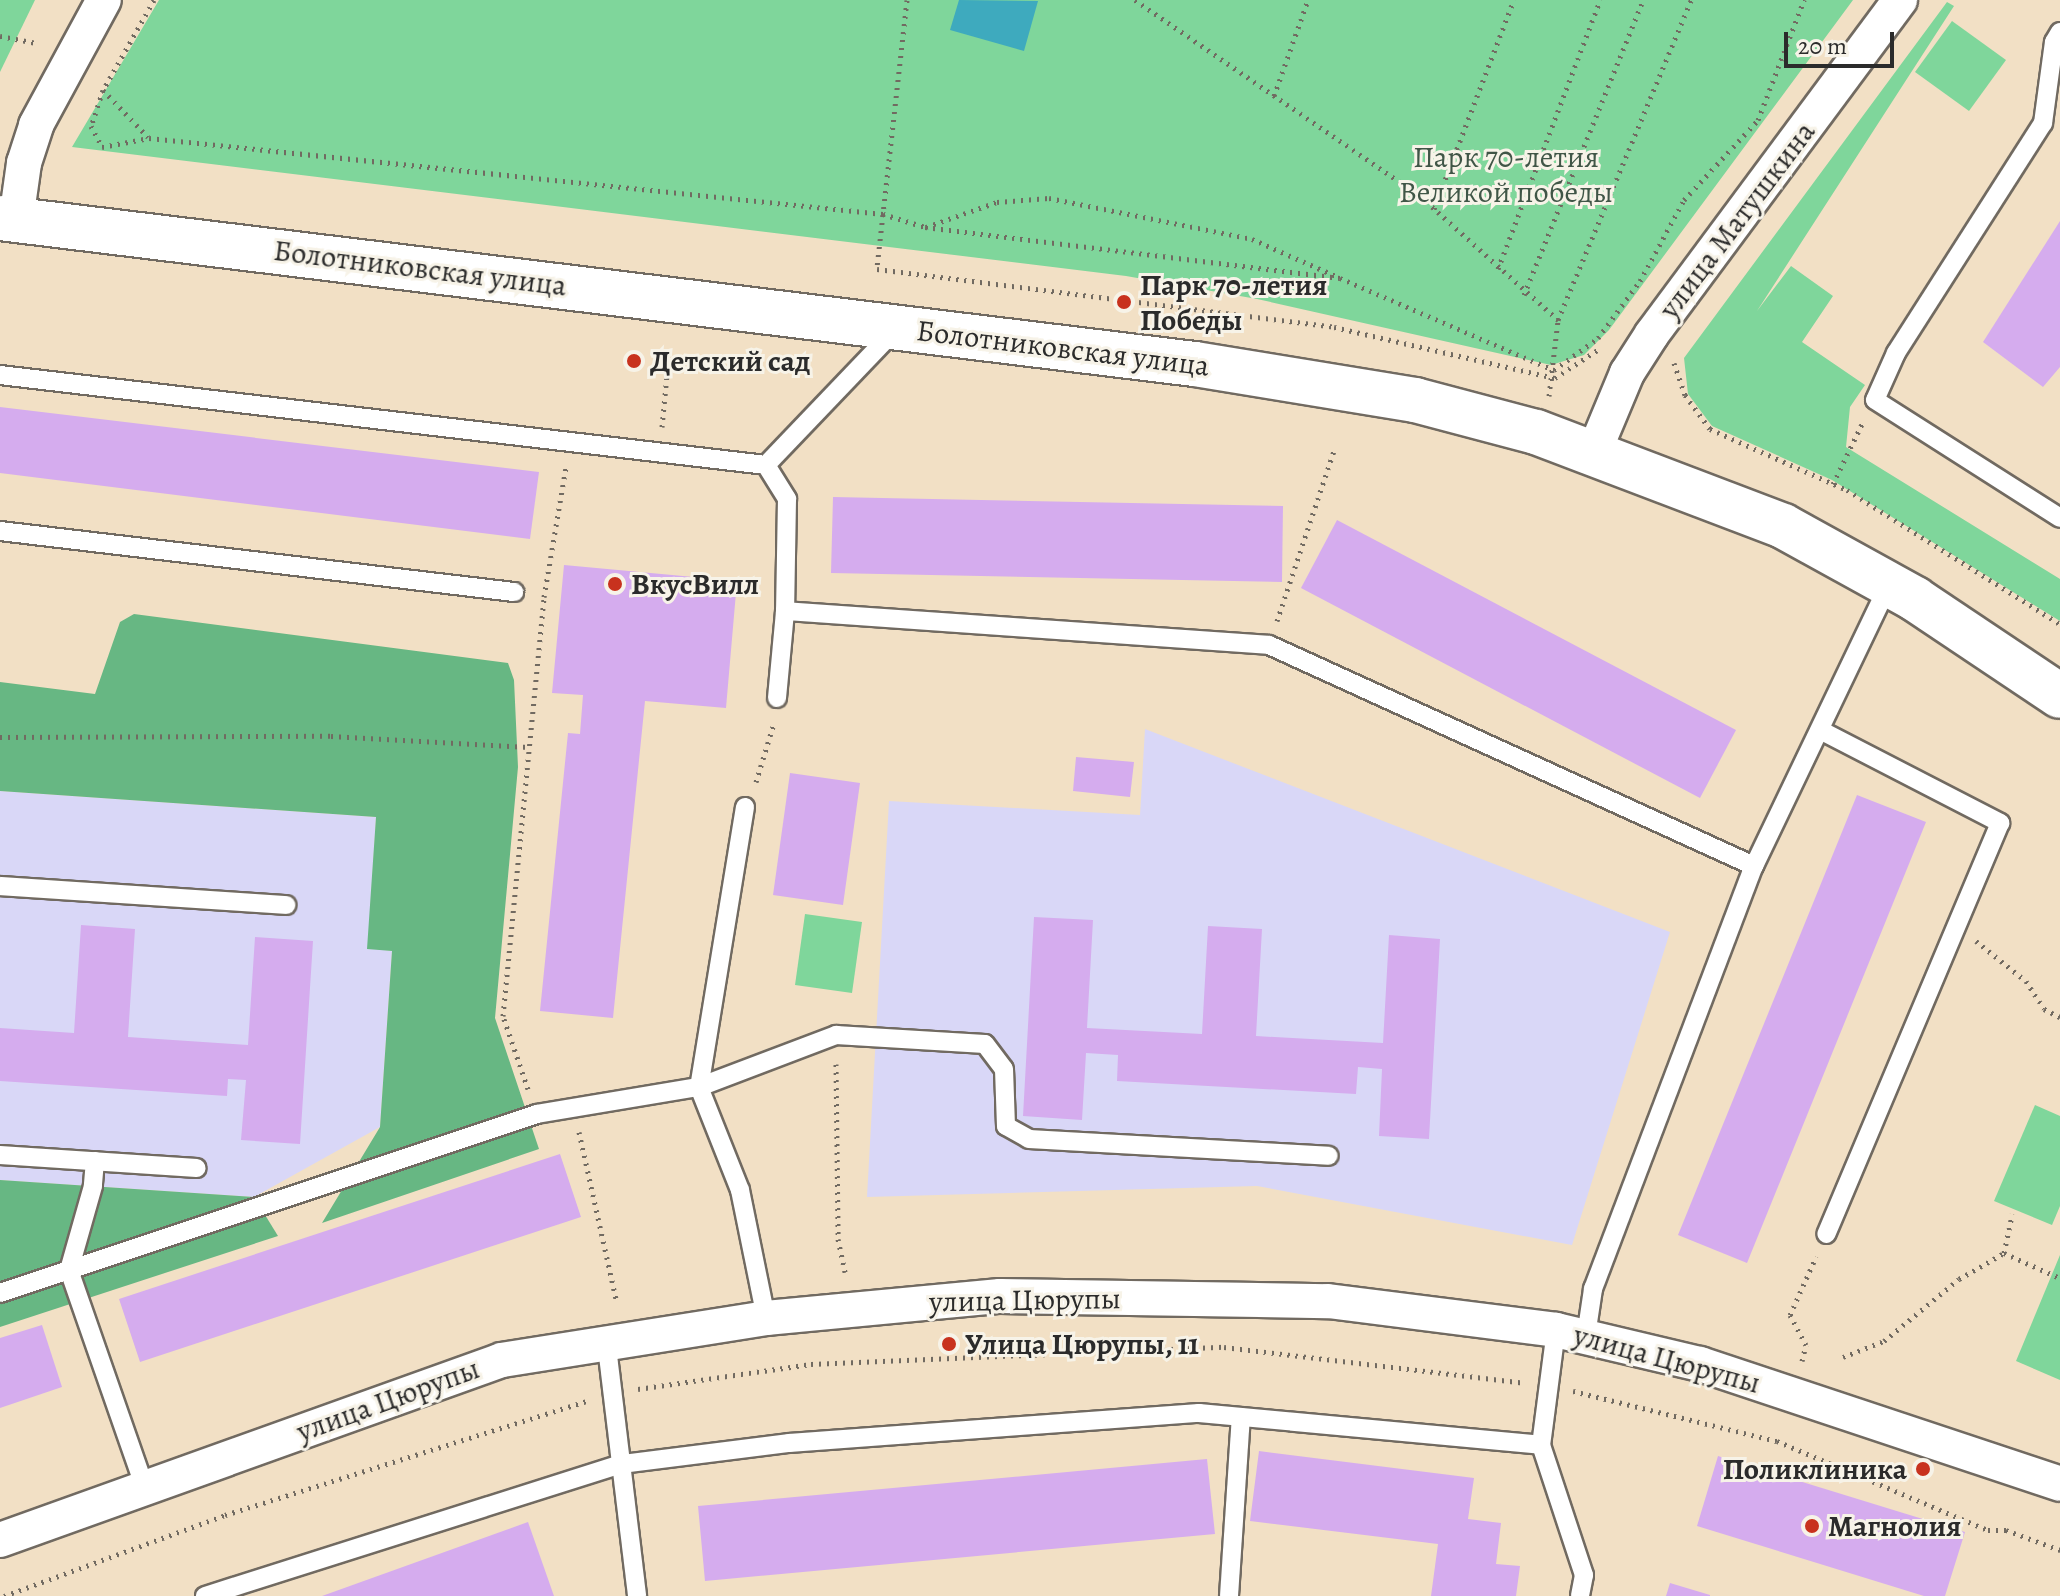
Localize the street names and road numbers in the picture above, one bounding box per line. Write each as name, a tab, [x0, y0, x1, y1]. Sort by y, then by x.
street label: улица Матушкина	[1651, 114, 1823, 326]
street label: Болотниковская улица	[272, 232, 568, 304]
street label: Болотниковская улица	[915, 312, 1211, 384]
street label: улица Цюрупы	[929, 1280, 1121, 1320]
street label: улица Цюрупы	[1570, 1317, 1764, 1401]
street label: улица Цюрупы	[292, 1350, 484, 1450]

